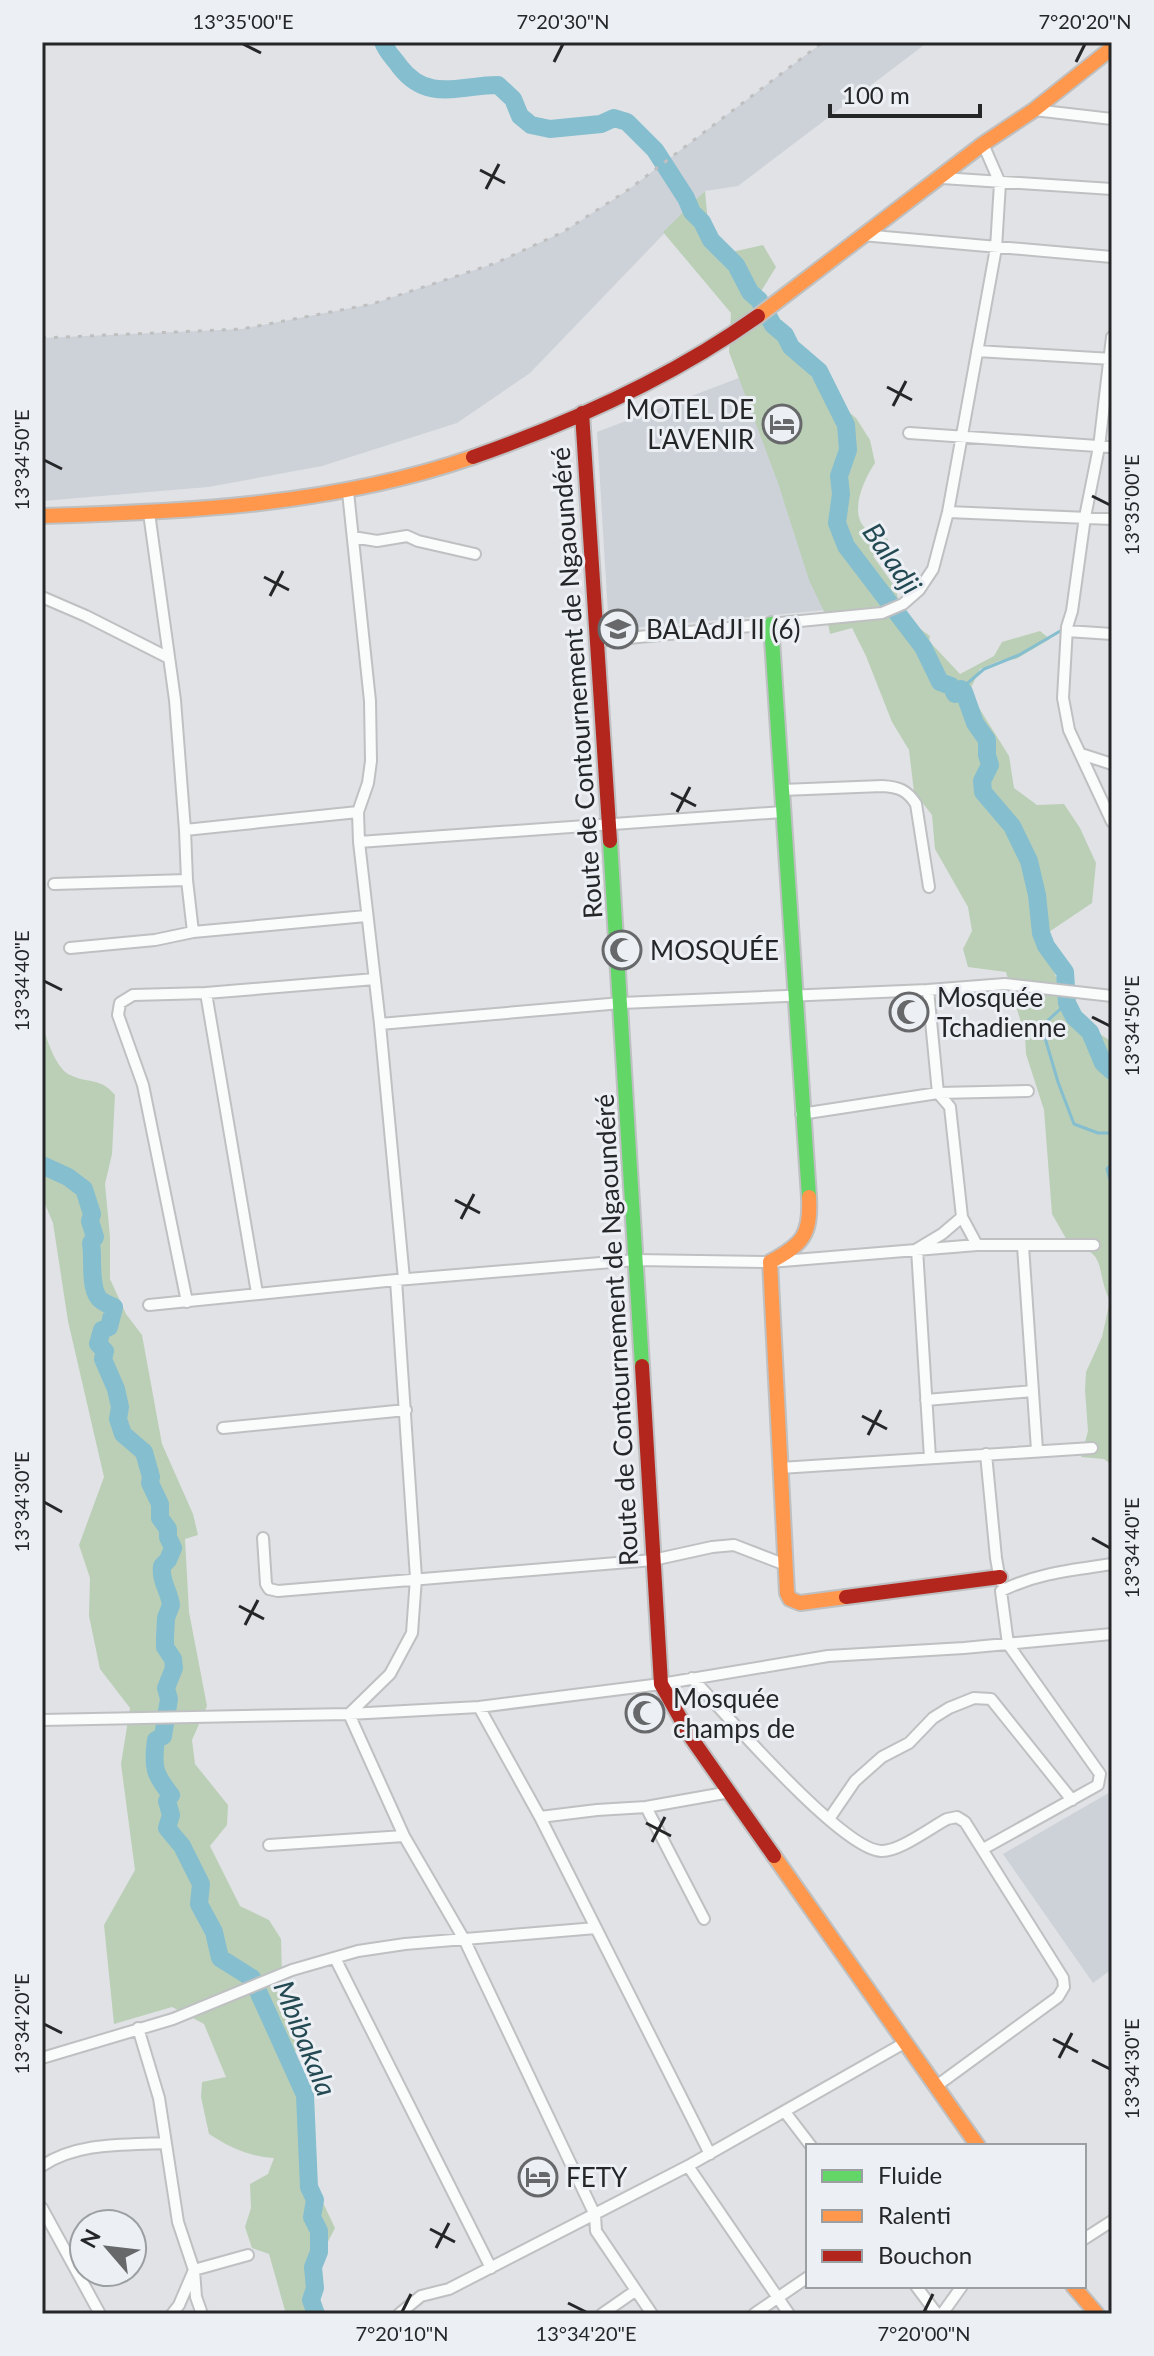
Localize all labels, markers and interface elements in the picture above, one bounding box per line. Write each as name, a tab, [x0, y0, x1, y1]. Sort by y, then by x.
text: 13°35'00"E	[193, 9, 293, 33]
text: 7°20'30"N	[516, 9, 610, 33]
text: 7°20'20"N	[1038, 9, 1132, 33]
scale bar	[830, 68, 980, 118]
text: 100 m	[842, 80, 910, 109]
place label: MOTEL DE L'AVENIR	[625, 393, 755, 455]
hotel icon: MOTEL DE L'AVENIR	[761, 403, 803, 445]
text: 13°34'50"E	[9, 410, 33, 510]
street label: Route de Contournement de Ngaoundéré	[544, 446, 608, 920]
text: 13°35'00"E	[1119, 455, 1143, 555]
water label: Baladji	[856, 516, 930, 601]
school or university icon: BALAdJI II (6)	[597, 608, 639, 650]
place label: BALAdJI II (6)	[646, 613, 800, 645]
mosque icon: MOSQUÉE	[601, 929, 643, 971]
text: 13°34'40"E	[9, 931, 33, 1031]
place label: MOSQUÉE	[650, 934, 779, 966]
text: 13°34'50"E	[1119, 976, 1143, 1076]
place label: Mosquée Tchadienne	[937, 981, 1066, 1043]
mosque icon: Mosquée Tchadienne	[888, 991, 930, 1033]
street label: Route de Contournement de Ngaoundéré	[588, 1093, 644, 1567]
text: 13°34'30"E	[9, 1452, 33, 1552]
text: 13°34'40"E	[1119, 1498, 1143, 1598]
place label: Mosquée champs de	[673, 1682, 795, 1744]
mosque icon: Mosquée champs de	[624, 1692, 666, 1734]
text: 13°34'20"E	[9, 1974, 33, 2074]
water label: Mbibakala	[267, 1975, 345, 2101]
text: 13°34'30"E	[1119, 2019, 1143, 2119]
legend	[806, 2144, 1086, 2288]
hotel icon: FETY	[517, 2156, 559, 2198]
text: Fluide	[878, 2160, 942, 2189]
place label: FETY	[566, 2161, 628, 2193]
text: Ralenti	[878, 2200, 951, 2229]
north arrow	[68, 2208, 148, 2288]
text: N	[74, 2225, 106, 2252]
text: Bouchon	[878, 2240, 972, 2269]
text: 7°20'10"N	[355, 2321, 449, 2345]
text: 13°34'20"E	[536, 2321, 636, 2345]
text: 7°20'00"N	[877, 2321, 971, 2345]

